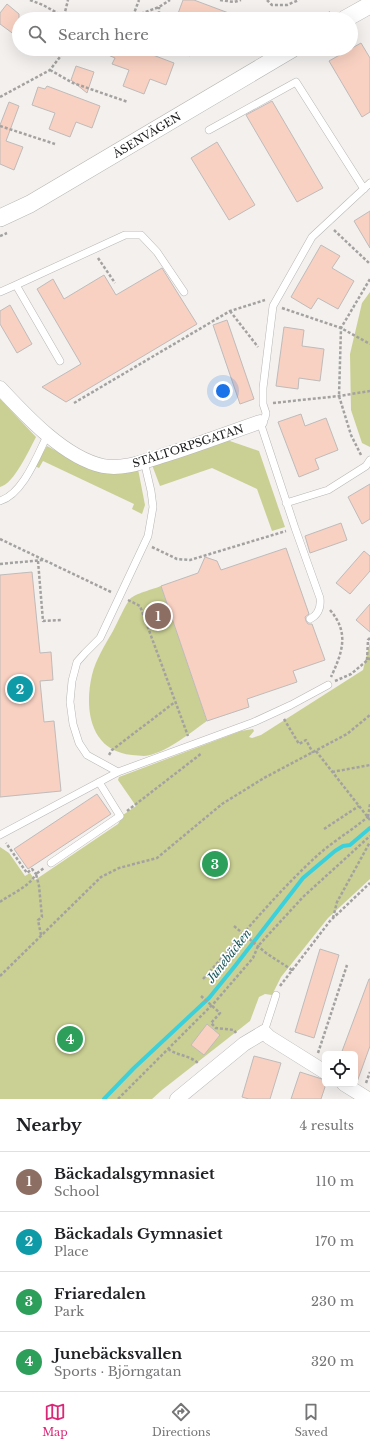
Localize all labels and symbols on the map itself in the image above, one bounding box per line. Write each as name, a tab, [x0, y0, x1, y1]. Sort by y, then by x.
street label: ÅSENVÄGEN	[110, 109, 184, 161]
your location	[213, 381, 233, 401]
street label: STÅLTORPSGATAN	[131, 421, 245, 471]
pin: 1	[145, 601, 171, 631]
pin: 2	[7, 674, 33, 704]
pin: 3	[202, 849, 228, 879]
water label: Junebäcken	[202, 926, 254, 986]
pin: 4	[57, 1024, 83, 1054]

